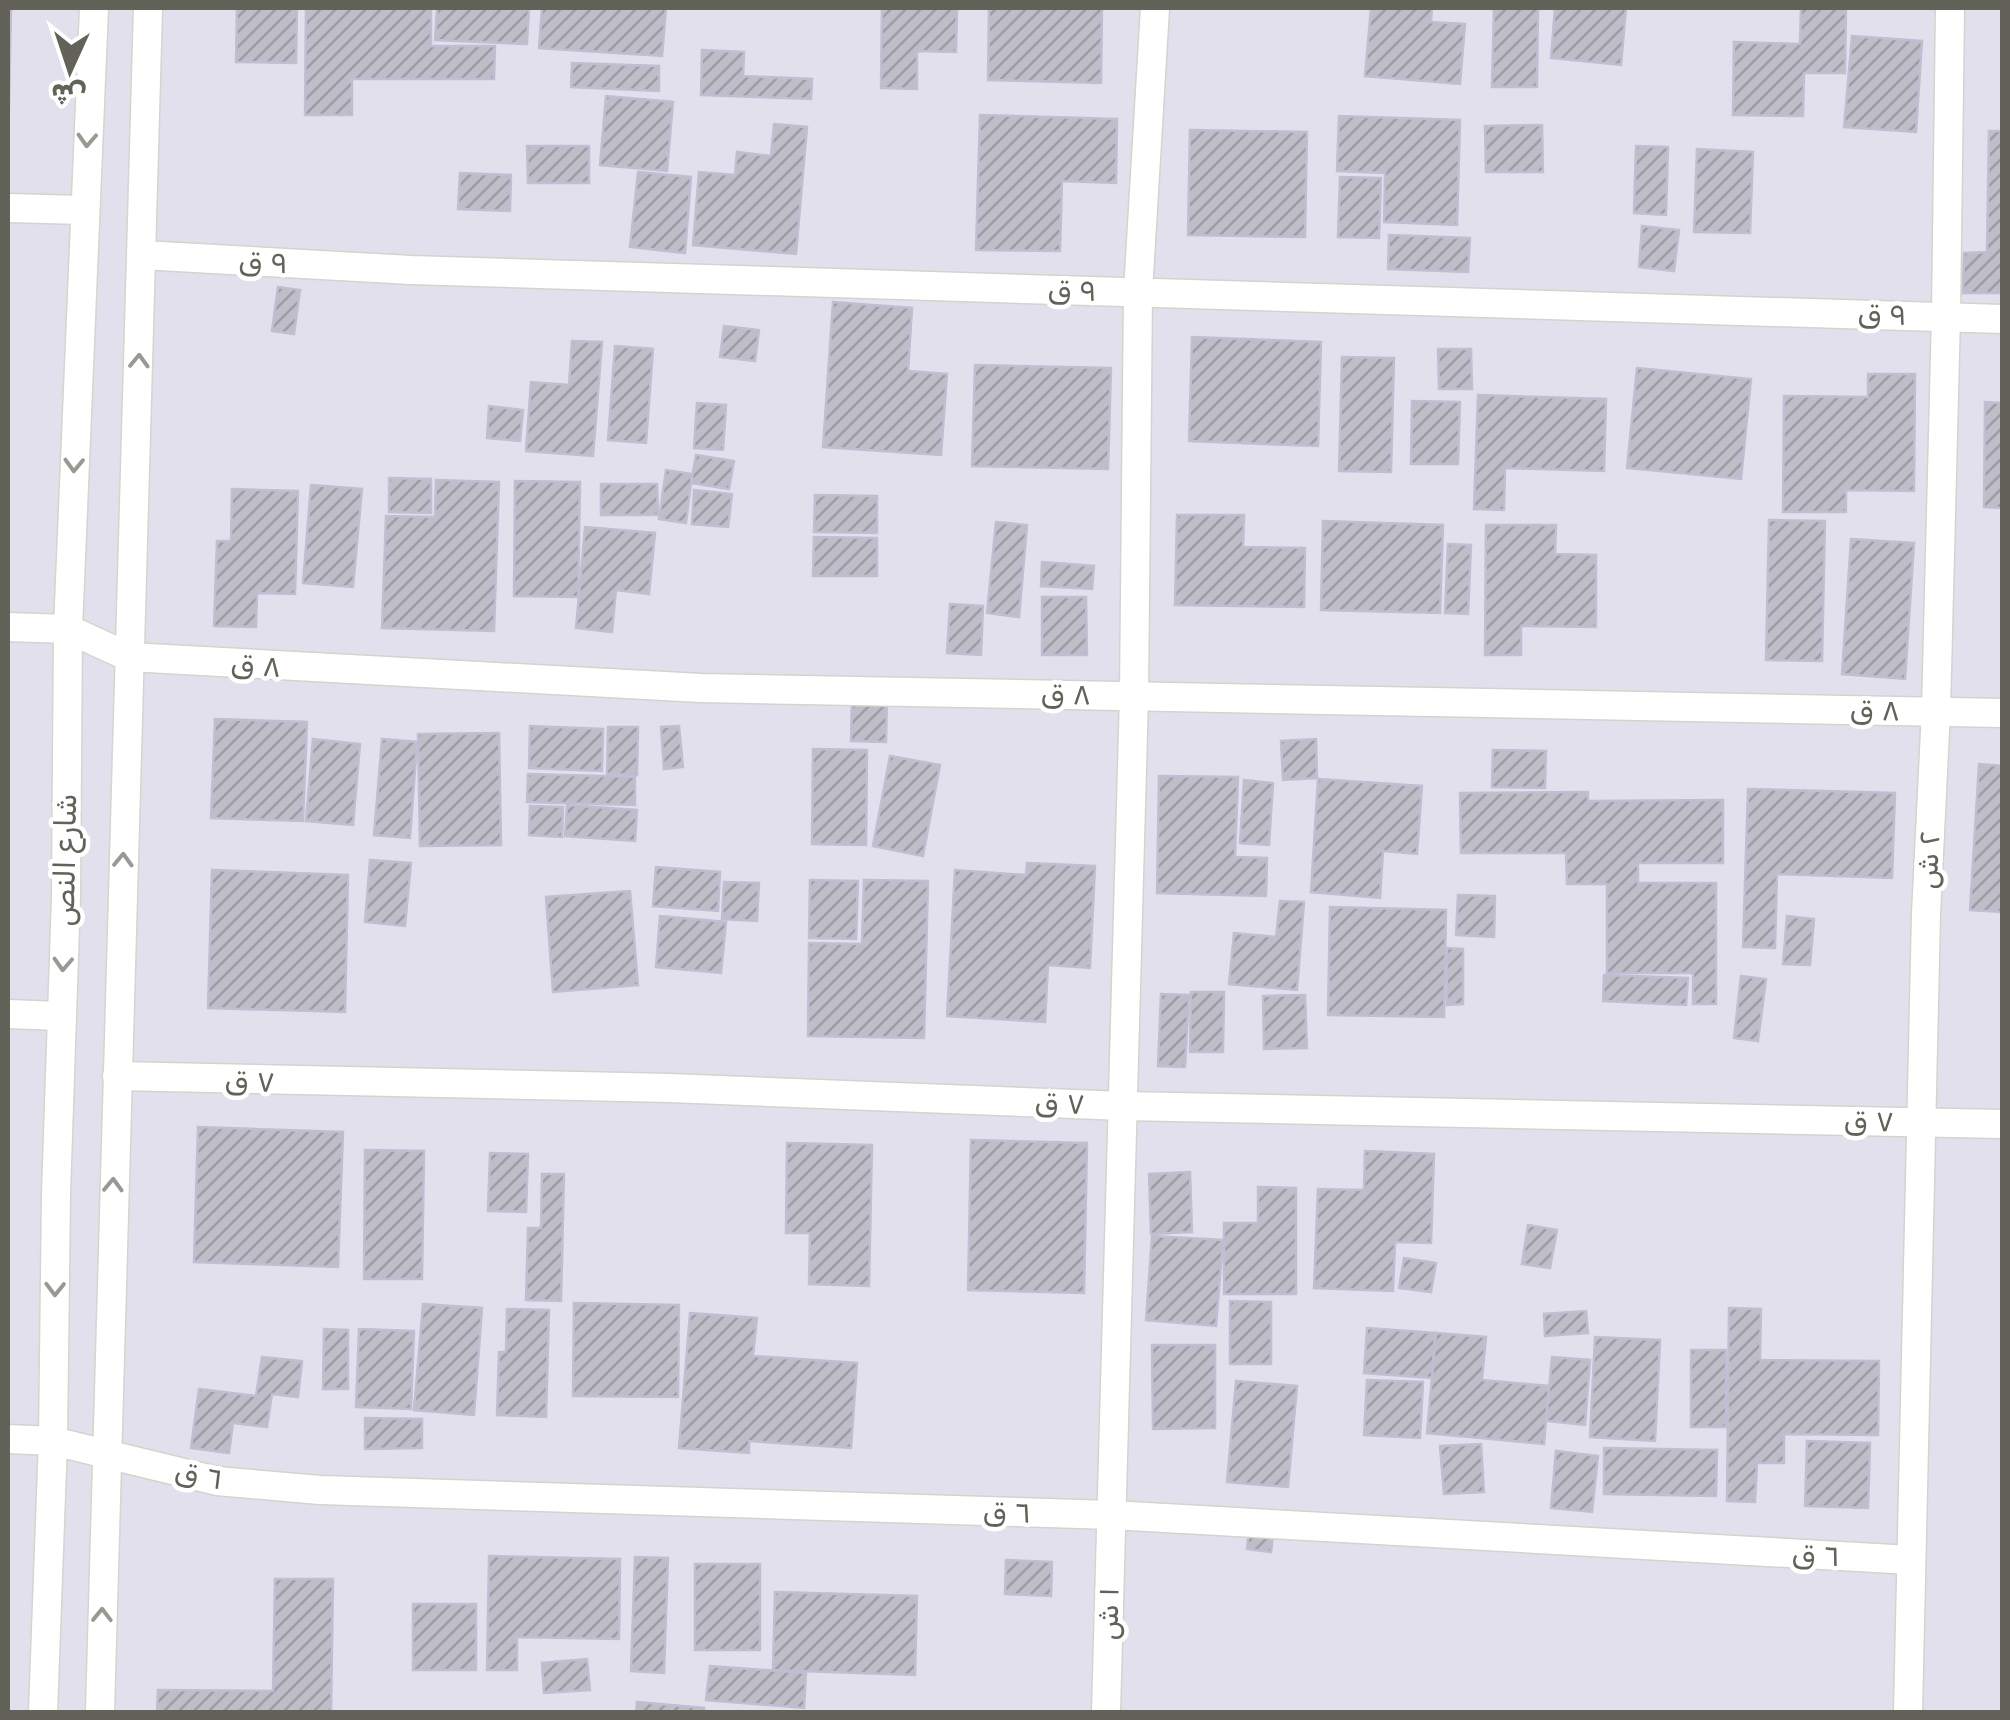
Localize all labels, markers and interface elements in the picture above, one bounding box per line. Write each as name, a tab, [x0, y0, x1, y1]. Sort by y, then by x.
north arrow	[20, 20, 120, 120]
text: ش	[50, 77, 87, 112]
one-way arrow	[77, 132, 98, 148]
street label: ٩ ق	[238, 243, 288, 281]
street label: ٩ ق	[1047, 271, 1097, 309]
street label: ٩ ق	[1857, 295, 1907, 333]
one-way arrow	[128, 352, 149, 368]
one-way arrow	[63, 457, 84, 473]
street label: ٨ ق	[229, 645, 283, 685]
street label: ٨ ق	[1040, 676, 1092, 712]
street label: ٨ ق	[1849, 692, 1901, 728]
street label: شارع النص	[46, 793, 86, 927]
street label: ٢ ش	[1908, 830, 1948, 890]
one-way arrow	[112, 852, 133, 868]
one-way arrow	[52, 957, 73, 973]
street label: ٧ ق	[224, 1062, 276, 1100]
street label: ٧ ق	[1034, 1084, 1086, 1122]
street label: ٧ ق	[1843, 1103, 1895, 1139]
one-way arrow	[102, 1177, 123, 1193]
one-way arrow	[44, 1282, 66, 1298]
street label: ٦ ق	[172, 1453, 226, 1497]
street label: ٦ ق	[982, 1494, 1032, 1530]
street label: ٦ ق	[1791, 1536, 1841, 1574]
street label: ١ ش	[1090, 1587, 1126, 1641]
one-way arrow	[91, 1607, 113, 1622]

